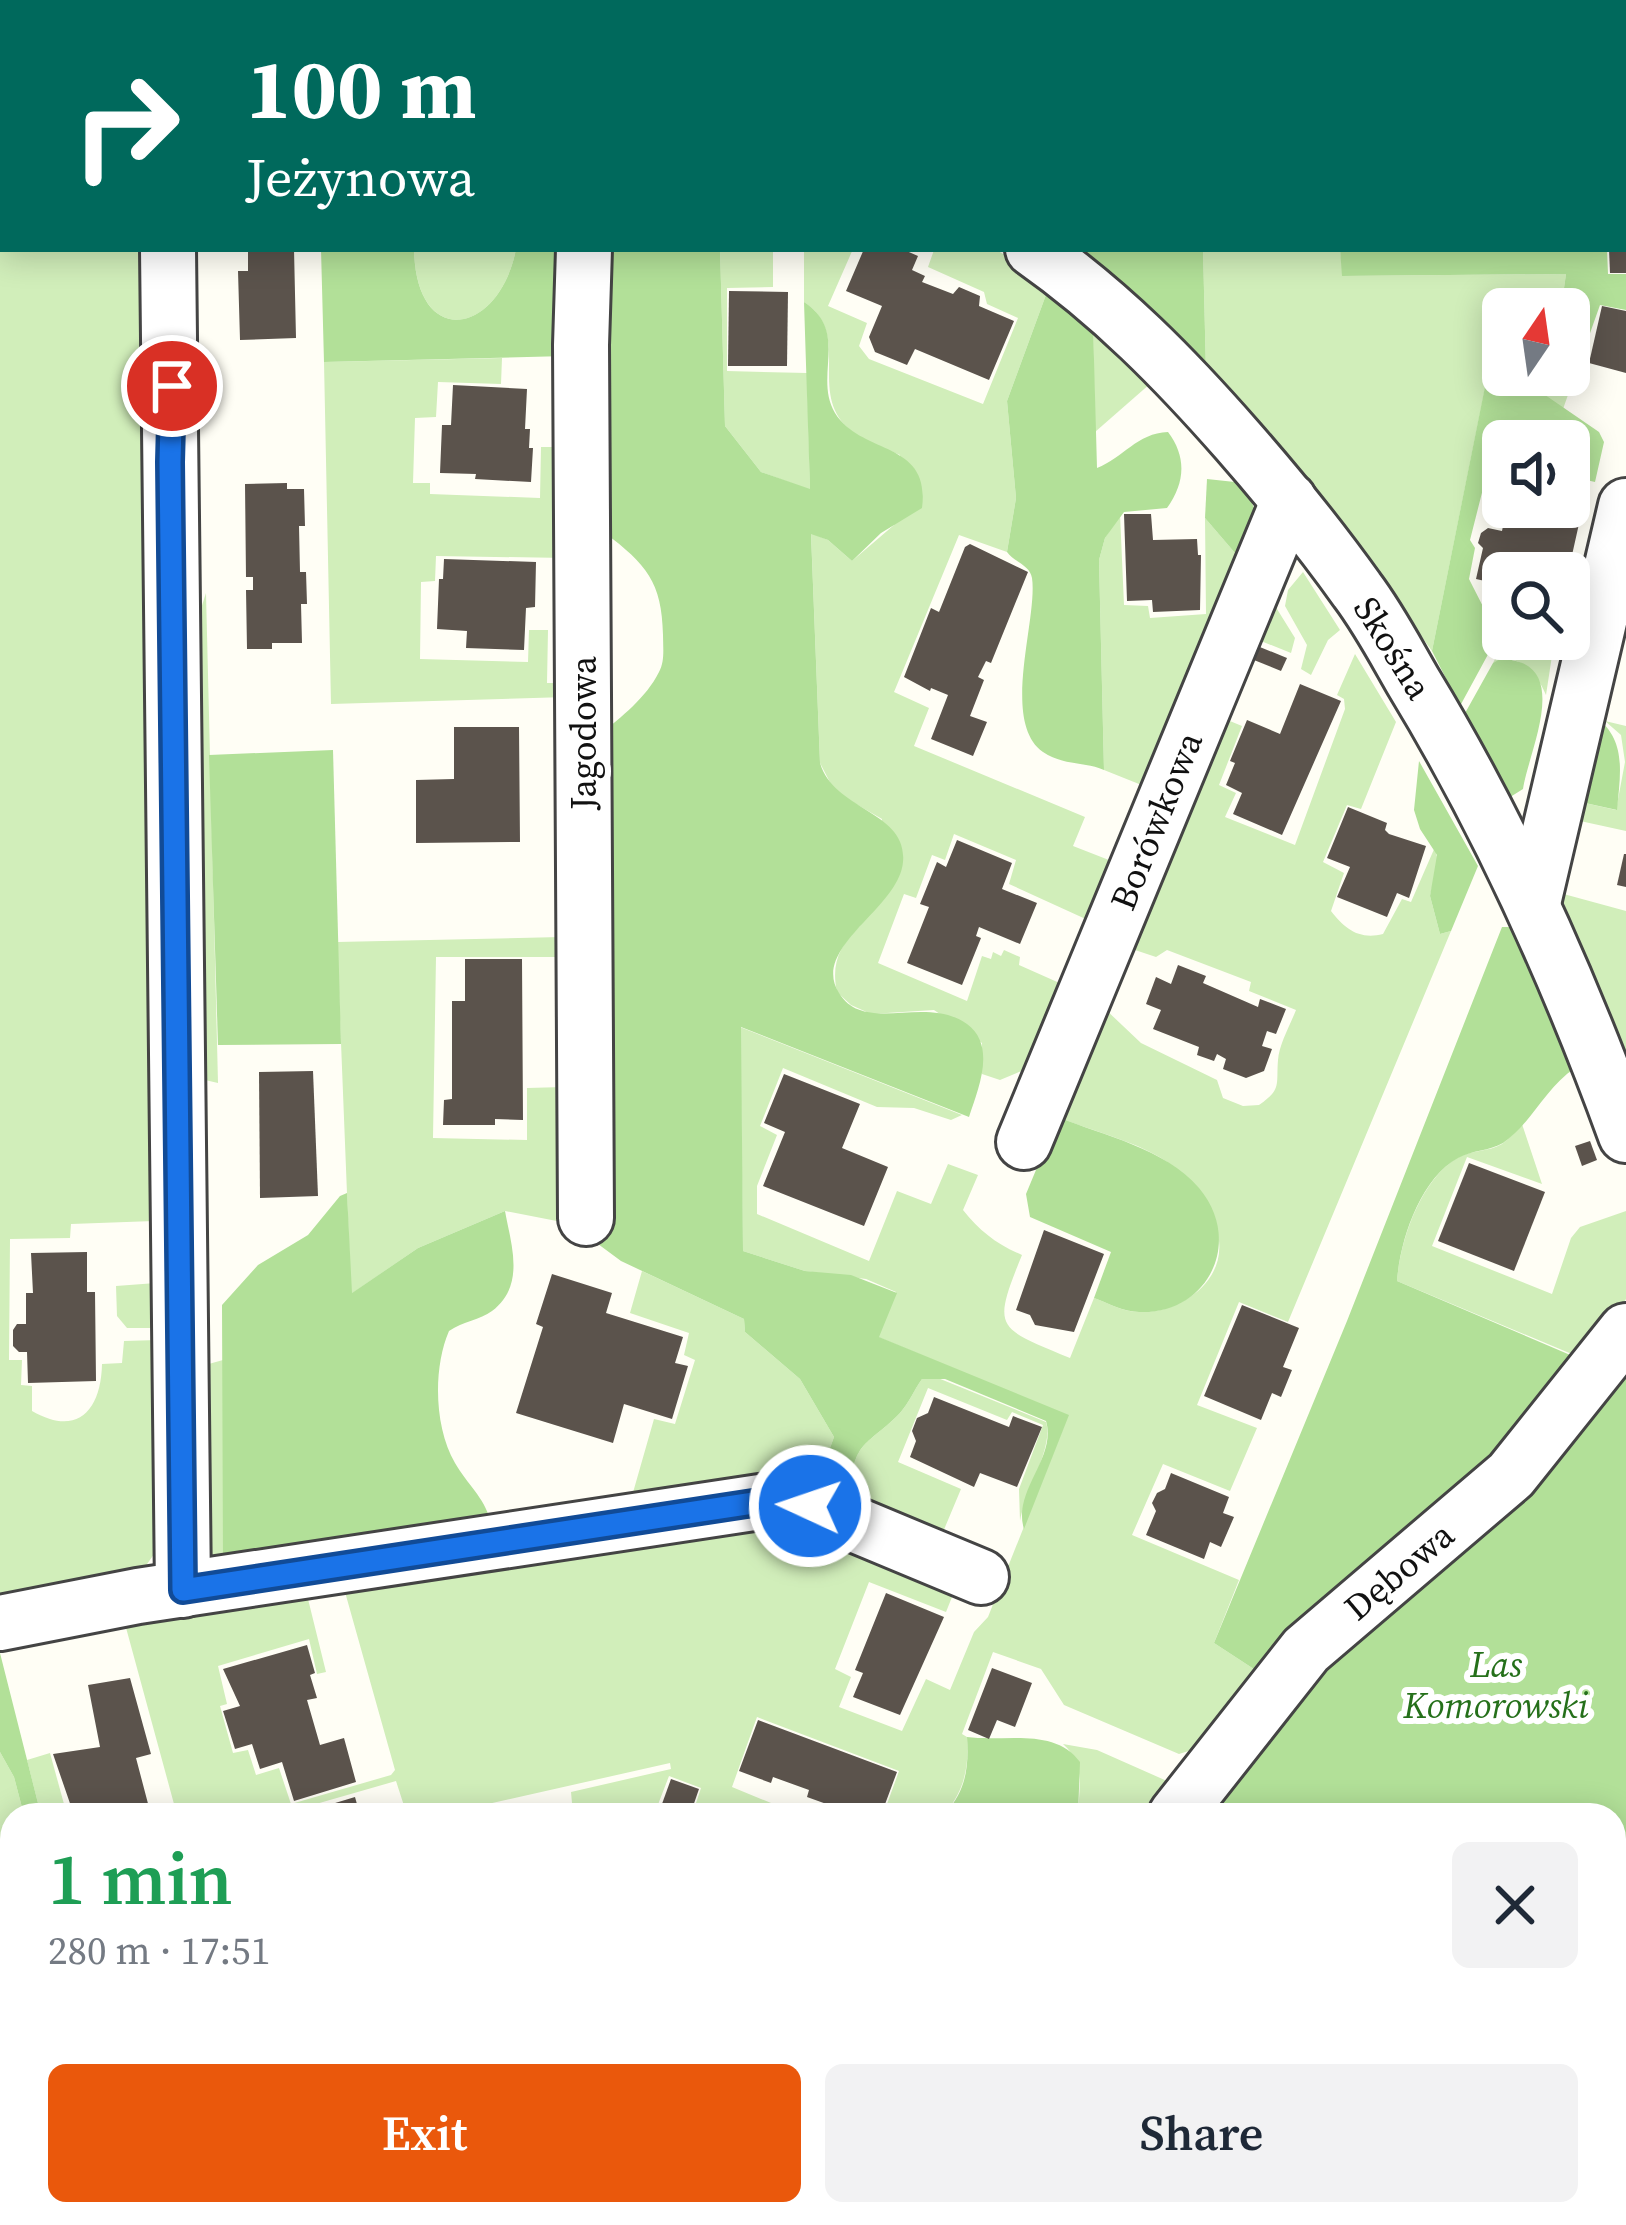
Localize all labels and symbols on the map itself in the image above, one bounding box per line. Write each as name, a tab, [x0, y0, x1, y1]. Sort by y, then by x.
north arrow	[1482, 288, 1590, 396]
pin	[121, 335, 223, 437]
street label: Skośna	[1342, 587, 1444, 709]
street label: Jagodowa	[559, 655, 608, 811]
street label: Borówkowa	[1098, 724, 1214, 917]
position arrow	[747, 1443, 873, 1569]
street label: Dębowa	[1334, 1510, 1465, 1631]
park label: Las Komorowski	[1402, 1640, 1589, 1730]

